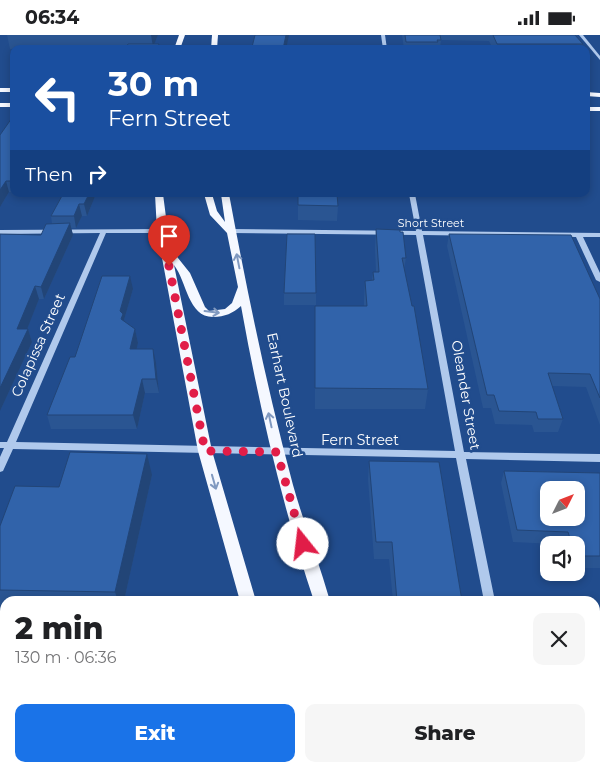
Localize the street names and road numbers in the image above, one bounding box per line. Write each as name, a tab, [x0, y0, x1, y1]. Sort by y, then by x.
street label: Short Street	[398, 216, 465, 230]
street label: Colapissa Street	[7, 290, 69, 400]
street label: Earhart Boulevard	[263, 331, 307, 459]
street label: Oleander Street	[447, 339, 485, 452]
street label: Fern Street	[321, 431, 399, 449]

